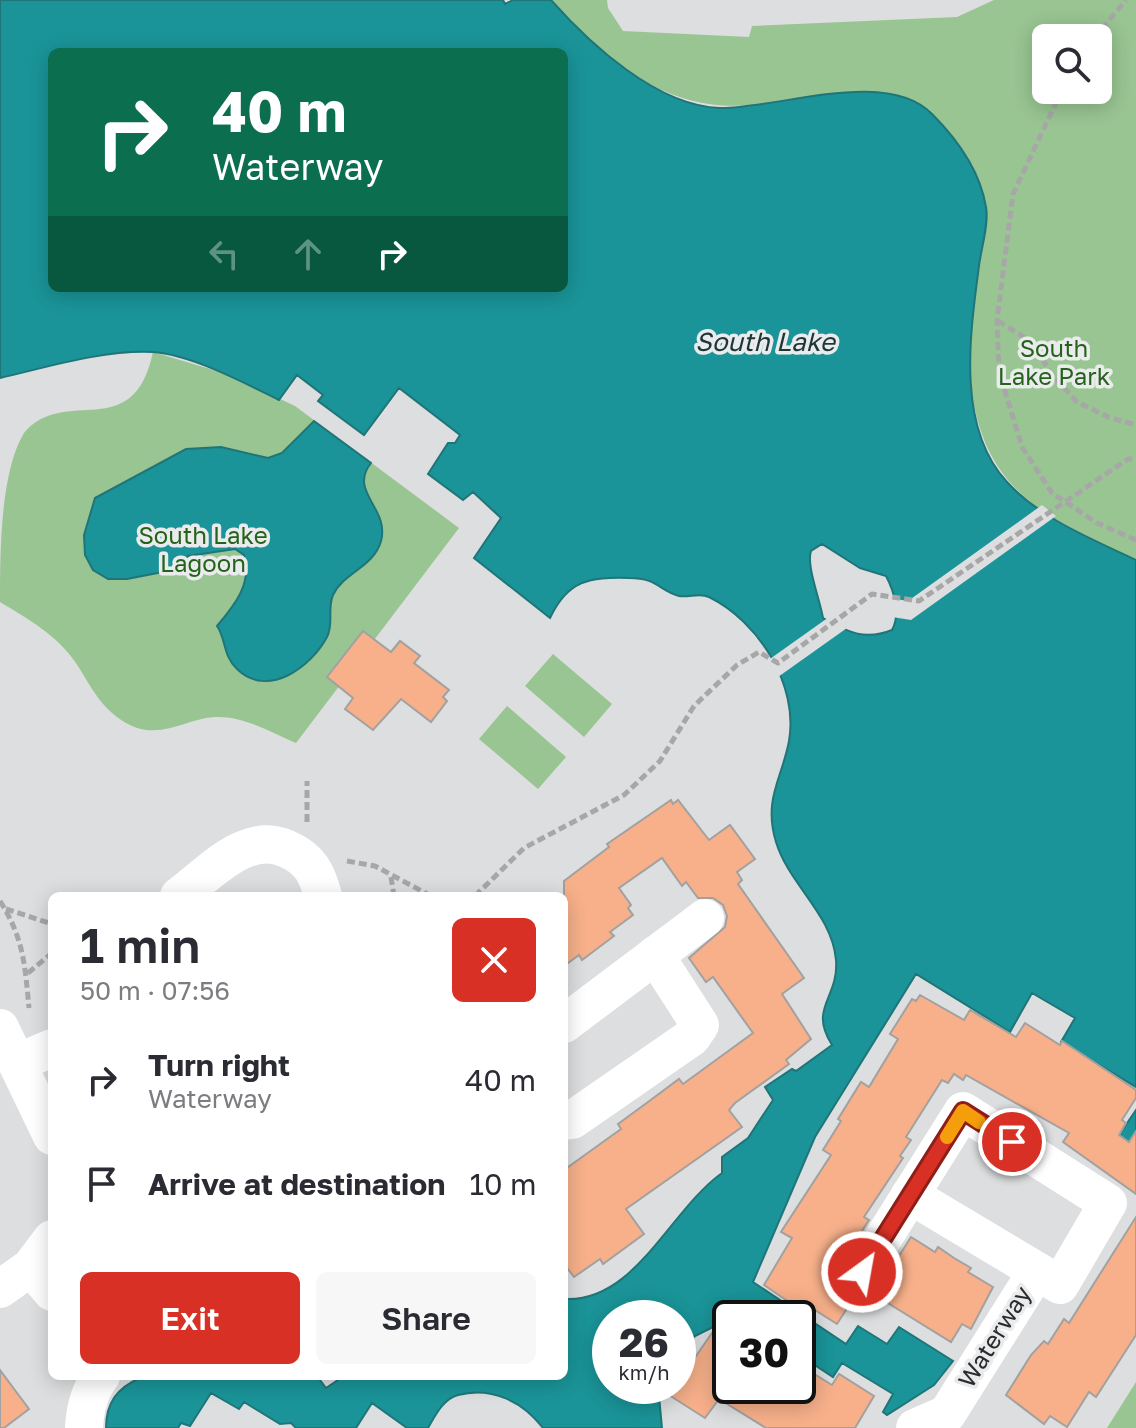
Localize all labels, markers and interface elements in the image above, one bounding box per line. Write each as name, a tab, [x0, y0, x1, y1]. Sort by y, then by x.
map controls	[1032, 24, 1112, 104]
button: search	[1032, 24, 1112, 104]
text: 40 m	[212, 77, 346, 144]
icon: right	[80, 80, 184, 184]
text: Waterway	[212, 145, 383, 188]
icon: left	[202, 232, 246, 276]
icon: ahead	[286, 232, 330, 276]
icon: right	[370, 232, 414, 276]
water label: South Lake	[695, 326, 837, 357]
park label: South Lake Park	[998, 333, 1110, 390]
park label: South Lake Lagoon	[138, 520, 268, 577]
text: 1 min	[80, 916, 200, 974]
button: close	[452, 918, 536, 1002]
text: 50 m · 07:56	[80, 975, 230, 1006]
text: Turn right	[148, 1047, 290, 1083]
icon: right	[80, 1058, 124, 1102]
text: 40 m	[465, 1062, 536, 1098]
text: Waterway	[148, 1083, 272, 1114]
pin	[978, 1108, 1046, 1176]
icon: arrive	[990, 1120, 1034, 1164]
icon: arrive	[80, 1162, 124, 1206]
text: Arrive at destination	[148, 1166, 445, 1202]
text: 10 m	[469, 1166, 537, 1202]
position arrow	[820, 1230, 904, 1314]
button: Exit	[80, 1272, 300, 1364]
button: Share	[316, 1272, 536, 1364]
street label: Waterway	[951, 1280, 1036, 1392]
speed limit sign: 30	[712, 1300, 816, 1404]
text: 26	[619, 1318, 669, 1366]
text: km/h	[619, 1360, 669, 1384]

